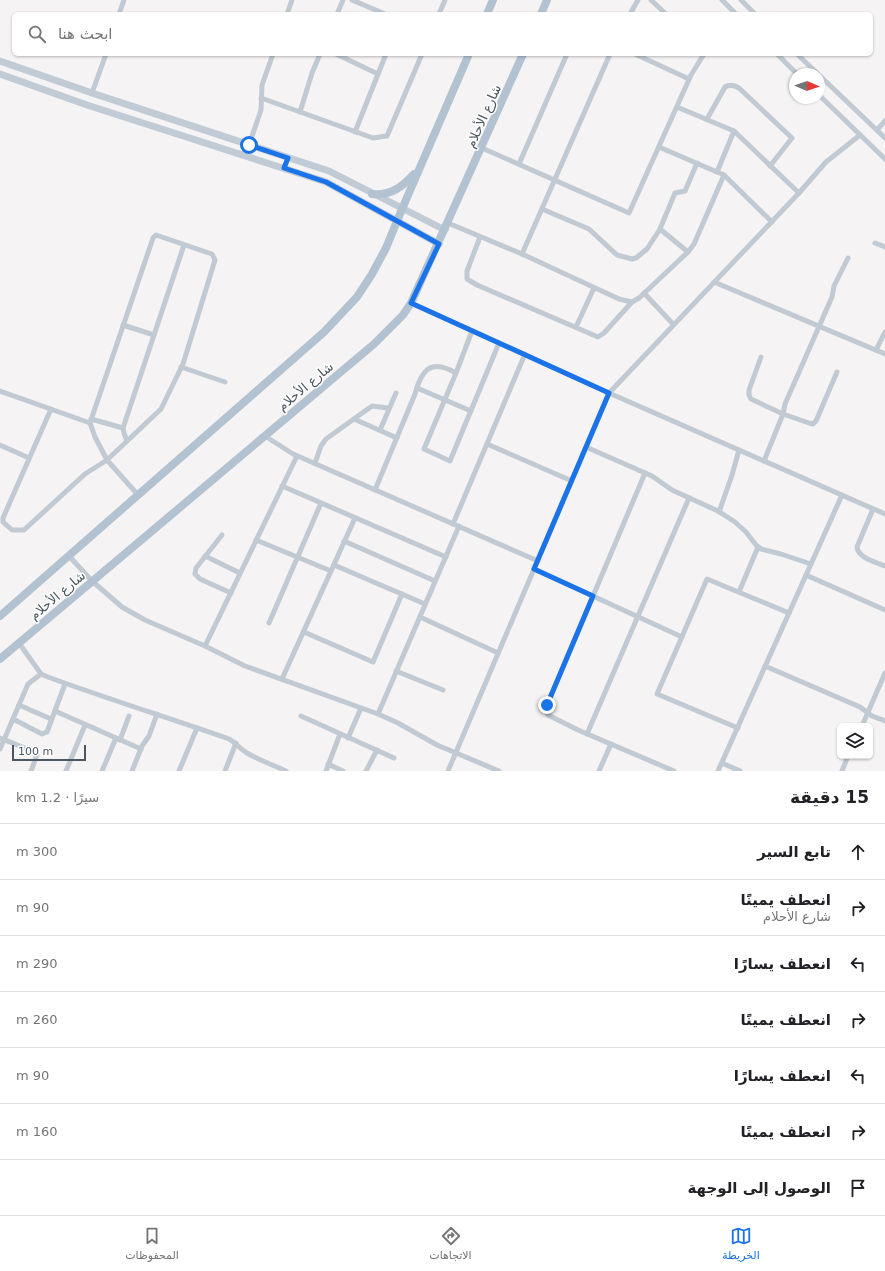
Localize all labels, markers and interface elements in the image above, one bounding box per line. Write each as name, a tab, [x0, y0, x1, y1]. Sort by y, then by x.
search box	[12, 12, 873, 56]
icon: search	[26, 23, 48, 45]
text: ابحث هنا	[58, 25, 113, 43]
north arrow	[789, 68, 825, 104]
street label: شارع الأحلام	[462, 82, 505, 151]
route start	[240, 136, 258, 154]
street label: شارع الأحلام	[274, 358, 337, 415]
street label: شارع الأحلام	[26, 567, 89, 624]
route end	[538, 696, 556, 714]
map controls	[837, 723, 873, 759]
button: layers	[837, 723, 873, 759]
scale bar	[12, 743, 86, 762]
text: 100 m	[18, 745, 53, 758]
text: 15 دقيقة	[790, 787, 869, 807]
text: سيرًا · 1.2 km	[16, 790, 99, 805]
icon: ahead	[847, 841, 869, 863]
text: تابع السير	[757, 843, 831, 861]
text: 300 m	[16, 844, 58, 859]
text: انعطف يمينًا	[740, 891, 831, 909]
icon: right	[847, 897, 869, 919]
text: 90 m	[16, 900, 49, 915]
text: شارع الأحلام	[763, 909, 831, 924]
icon: left	[847, 953, 869, 975]
text: انعطف يسارًا	[734, 955, 831, 973]
text: 290 m	[16, 956, 58, 971]
icon: right	[847, 1009, 869, 1031]
text: انعطف يمينًا	[740, 1011, 831, 1029]
text: 260 m	[16, 1012, 58, 1027]
icon: left	[847, 1065, 869, 1087]
text: انعطف يسارًا	[734, 1067, 831, 1085]
text: 90 m	[16, 1068, 49, 1083]
icon: right	[847, 1121, 869, 1143]
text: انعطف يمينًا	[740, 1123, 831, 1141]
text: 160 m	[16, 1124, 58, 1139]
icon: arrive	[847, 1177, 869, 1199]
text: الوصول إلى الوجهة	[688, 1179, 831, 1197]
tab: المحفوظات	[125, 1225, 179, 1262]
tab: الاتجاهات	[429, 1225, 472, 1262]
tab: الخريطة	[722, 1225, 760, 1262]

